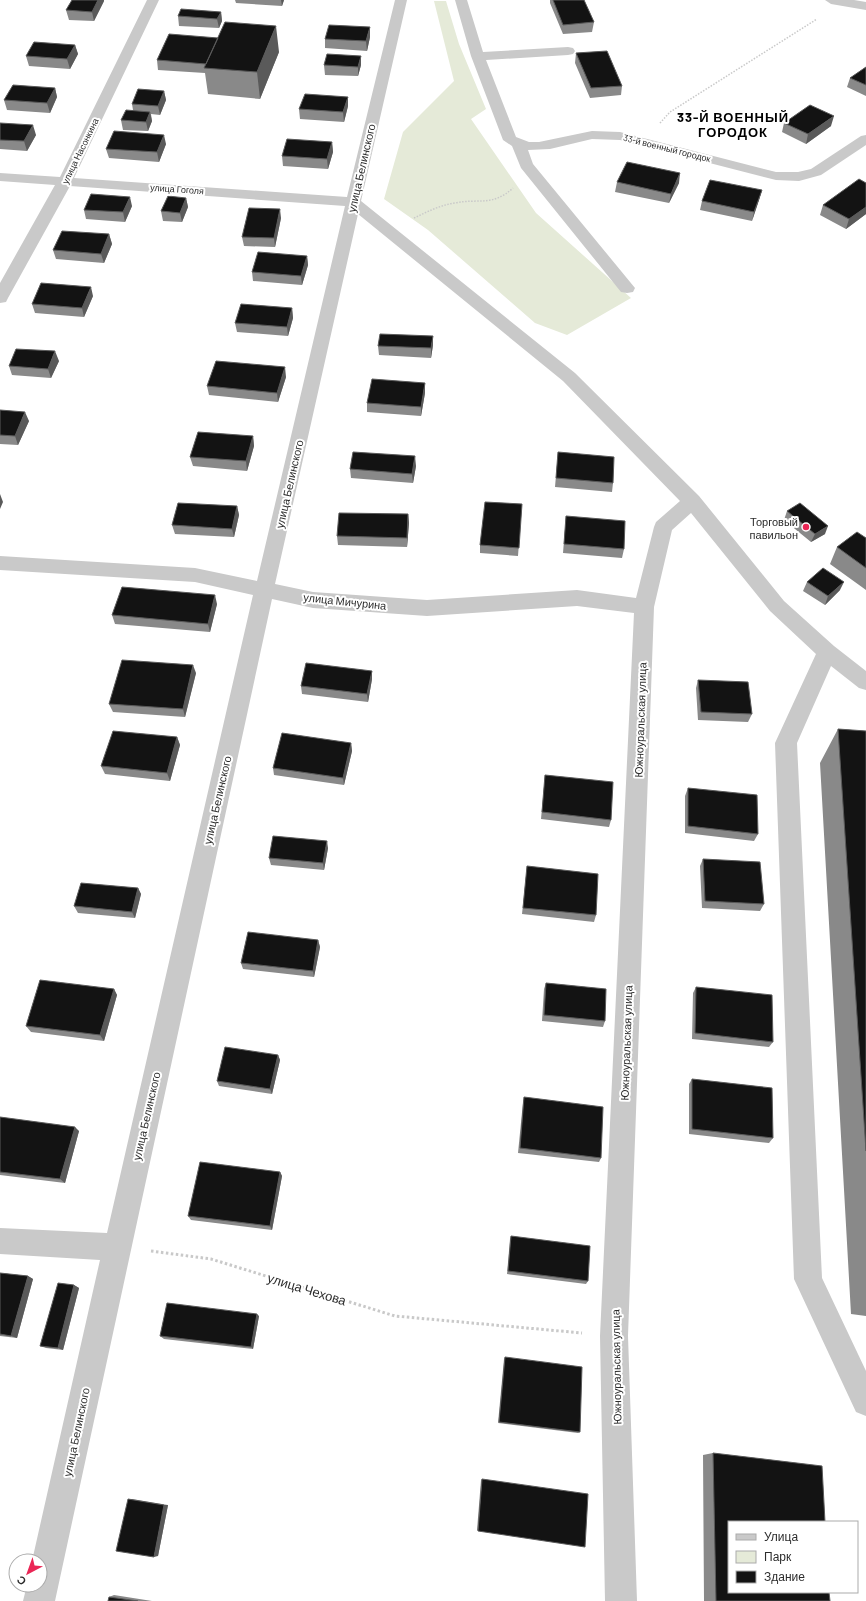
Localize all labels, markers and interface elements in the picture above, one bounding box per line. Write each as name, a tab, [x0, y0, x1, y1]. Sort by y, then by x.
district label: 33-Й ВОЕННЫЙ ГОРОДОК	[677, 109, 789, 140]
street label: улица Насонкина	[59, 116, 101, 186]
street label: улица Белинского	[344, 122, 378, 214]
street label: 33-й военный городок	[622, 132, 712, 164]
street label: улица Гоголя	[150, 182, 204, 196]
street label: улица Белинского	[272, 438, 306, 530]
place label: Торговый павильон	[750, 515, 798, 541]
marker: Торговый павильон	[801, 522, 811, 532]
street label: улица Мичурина	[303, 590, 388, 612]
street label: Южноуральская улица	[631, 661, 649, 778]
street label: улица Белинского	[200, 754, 234, 846]
street label: Южноуральская улица	[617, 984, 635, 1101]
street label: улица Белинского	[129, 1070, 163, 1162]
street label: улица Чехова	[266, 1269, 349, 1309]
street label: Южноуральская улица	[608, 1308, 624, 1425]
street label: улица Белинского	[60, 1386, 92, 1478]
legend	[728, 1521, 858, 1593]
text: Улица	[764, 1529, 798, 1544]
text: Парк	[764, 1549, 792, 1564]
north arrow	[8, 1553, 48, 1593]
text: Здание	[764, 1569, 805, 1584]
text: С	[14, 1573, 28, 1588]

